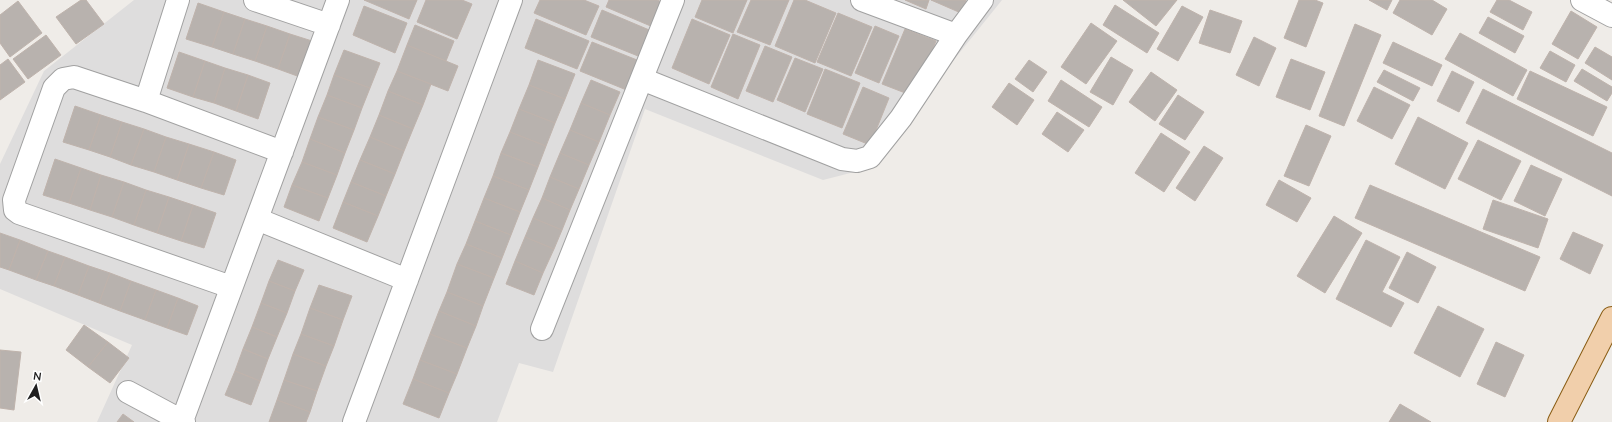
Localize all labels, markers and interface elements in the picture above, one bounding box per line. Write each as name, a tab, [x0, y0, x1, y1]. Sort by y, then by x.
north arrow	[16, 366, 56, 406]
text: N	[32, 369, 42, 385]

